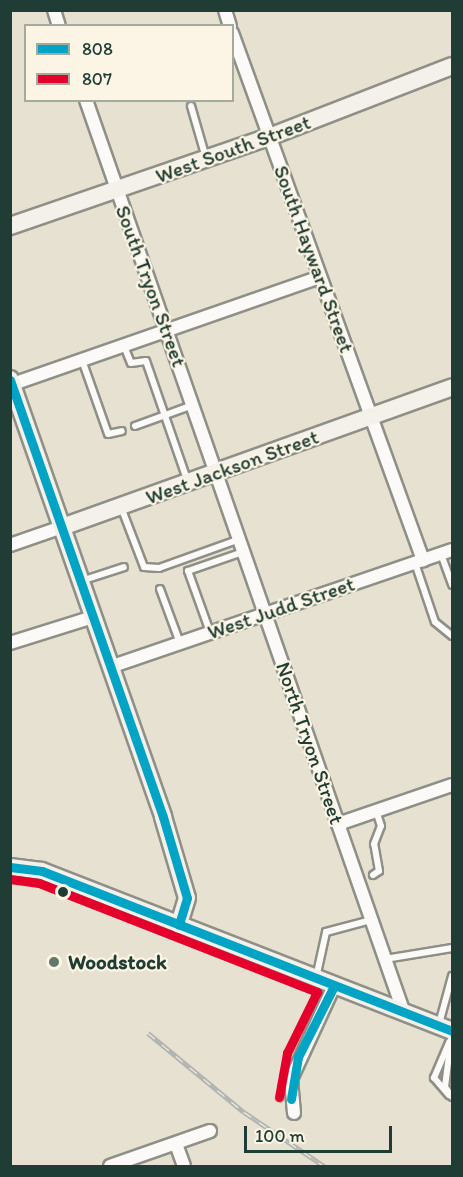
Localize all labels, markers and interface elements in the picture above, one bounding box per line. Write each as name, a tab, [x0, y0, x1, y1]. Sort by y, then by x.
legend	[24, 24, 234, 102]
text: 808	[82, 38, 113, 60]
text: 807	[82, 68, 112, 90]
street label: West South Street	[153, 109, 313, 189]
street label: South Hayward Street	[268, 162, 360, 356]
street label: South Tryon Street	[110, 202, 192, 370]
street label: West Jackson Street	[142, 424, 322, 510]
street label: West Judd Street	[204, 571, 358, 645]
street label: North Tryon Street	[271, 659, 349, 827]
unlabelled marker	[57, 886, 69, 898]
place label: Woodstock	[68, 949, 167, 975]
marker: Woodstock	[45, 953, 63, 971]
scale bar	[247, 1114, 396, 1152]
text: 100 m	[255, 1125, 305, 1147]

